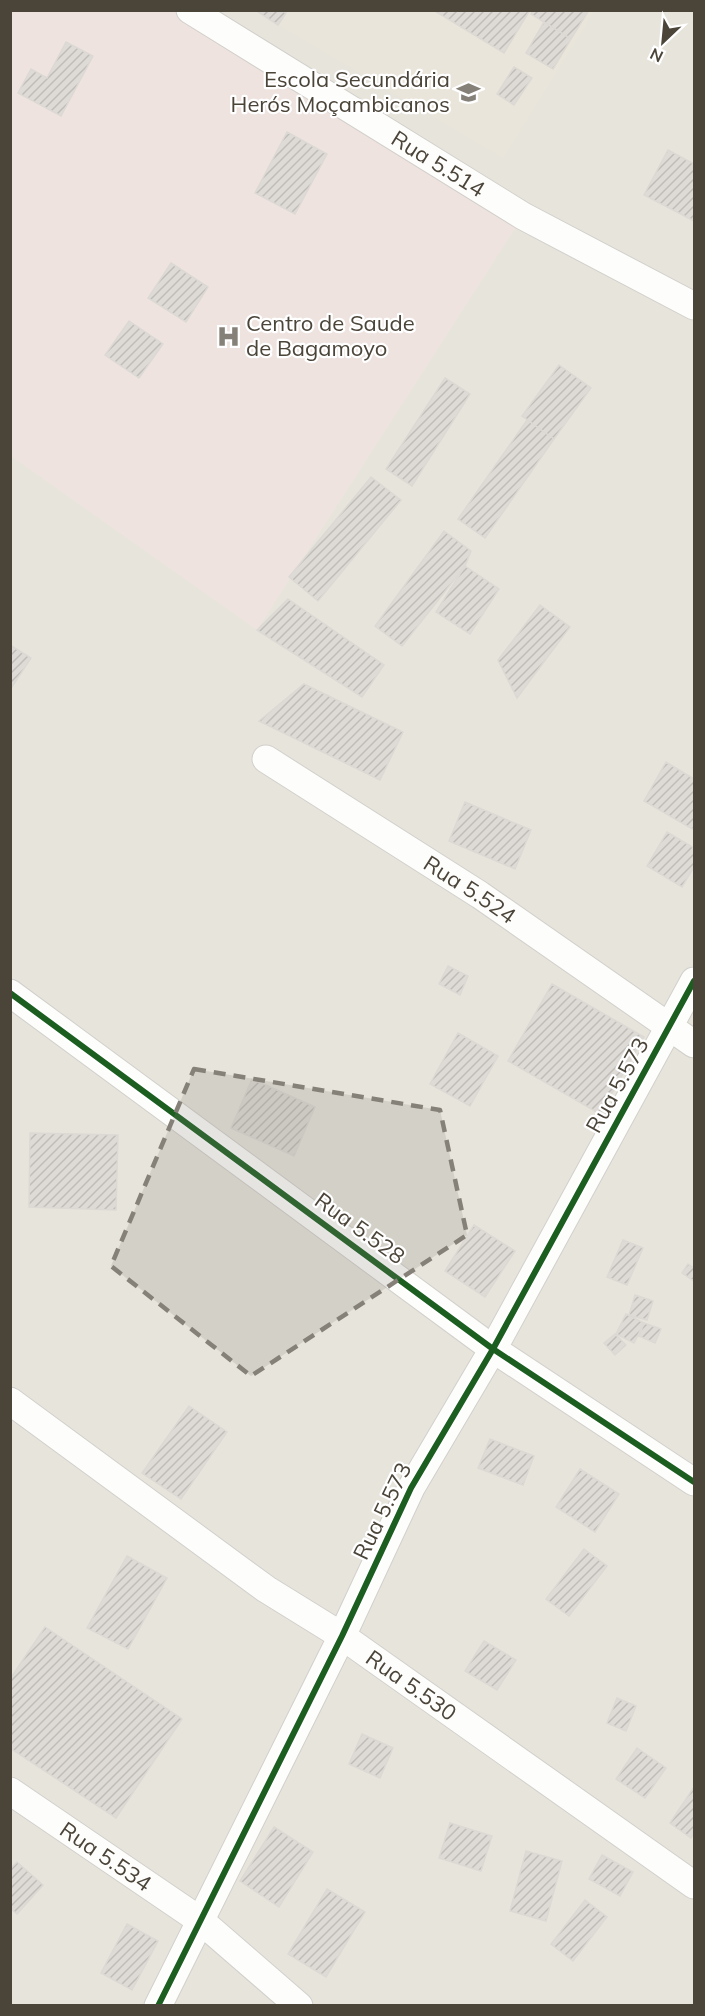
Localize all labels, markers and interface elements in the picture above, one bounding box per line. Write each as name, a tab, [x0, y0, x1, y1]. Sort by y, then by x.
north arrow	[633, 12, 693, 72]
text: N	[647, 44, 666, 67]
place label: Escola Secundária Herós Moçambicanos	[231, 65, 450, 118]
school or university icon: Escola Secundária Herós Moçambicanos	[455, 79, 481, 105]
street label: Rua 5.514	[386, 124, 490, 203]
place label: Centro de Saude de Bagamoyo	[246, 309, 415, 362]
hospital icon: Centro de Saude de Bagamoyo	[215, 323, 241, 349]
street label: Rua 5.524	[419, 849, 521, 930]
street label: Rua 5.573	[579, 1032, 655, 1138]
street label: Rua 5.528	[309, 1186, 411, 1270]
street label: Rua 5.573	[346, 1458, 418, 1564]
street label: Rua 5.530	[361, 1643, 462, 1727]
street label: Rua 5.534	[55, 1815, 157, 1897]

